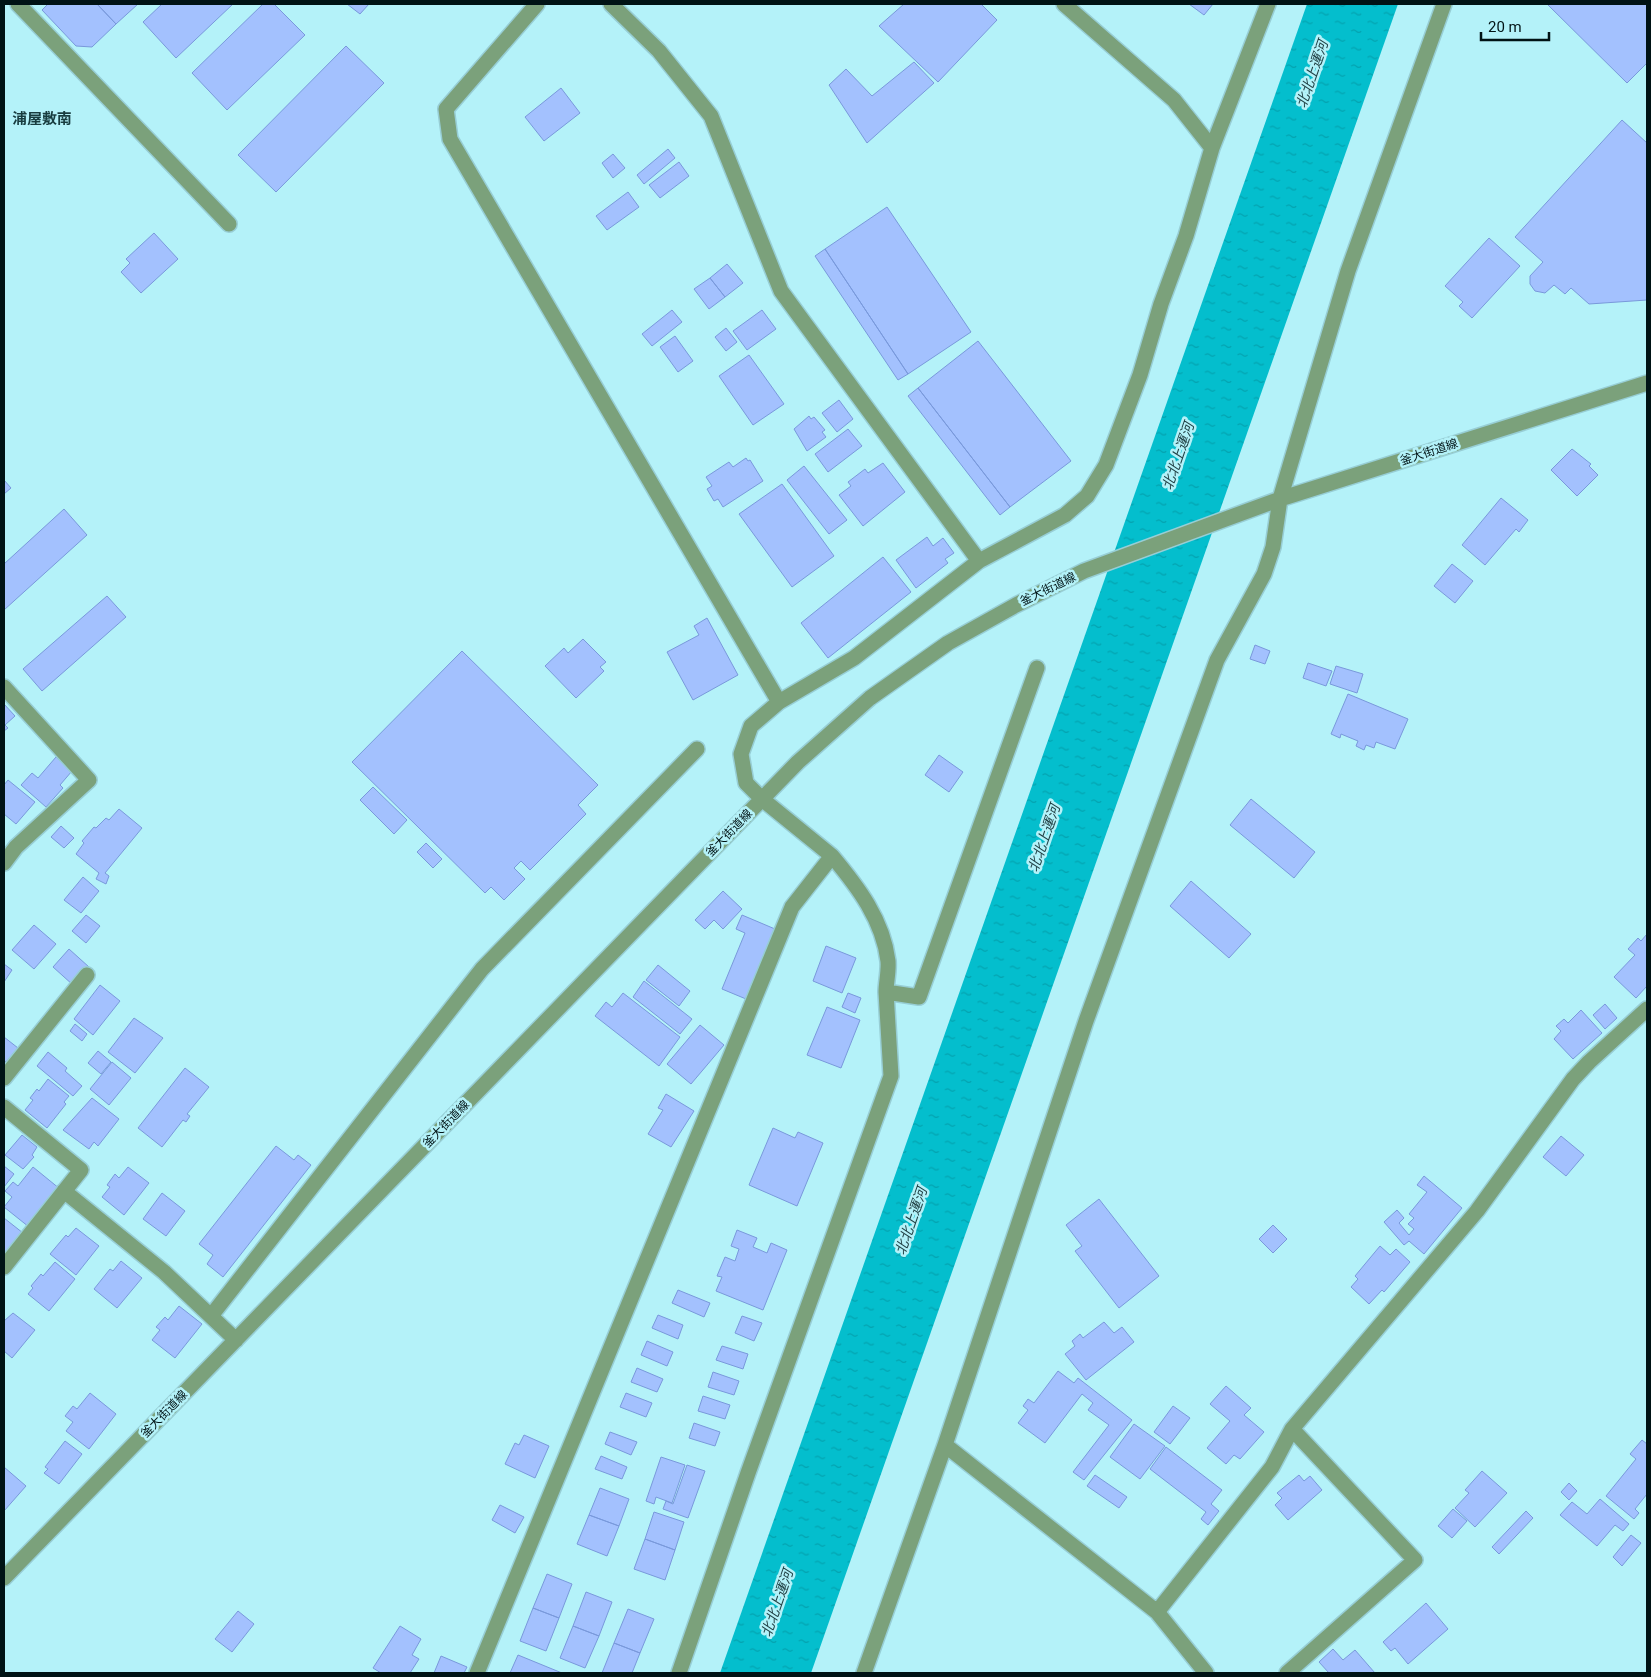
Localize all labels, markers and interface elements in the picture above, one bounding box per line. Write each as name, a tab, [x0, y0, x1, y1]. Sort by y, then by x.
scale bar	[1481, 10, 1548, 42]
text: 20 m	[1488, 18, 1522, 36]
water label: 北北上運河	[1293, 35, 1332, 110]
district label: 浦屋敷南	[12, 110, 72, 128]
water label: 北北上運河	[1159, 417, 1198, 492]
street label: 釜大街道線	[1398, 436, 1460, 468]
street label: 釜大街道線	[1018, 570, 1078, 608]
water label: 北北上運河	[1025, 799, 1064, 874]
street label: 釜大街道線	[703, 807, 755, 859]
street label: 釜大街道線	[420, 1098, 472, 1150]
water label: 北北上運河	[892, 1182, 931, 1257]
street label: 釜大街道線	[138, 1388, 190, 1440]
water label: 北北上運河	[758, 1564, 797, 1639]

